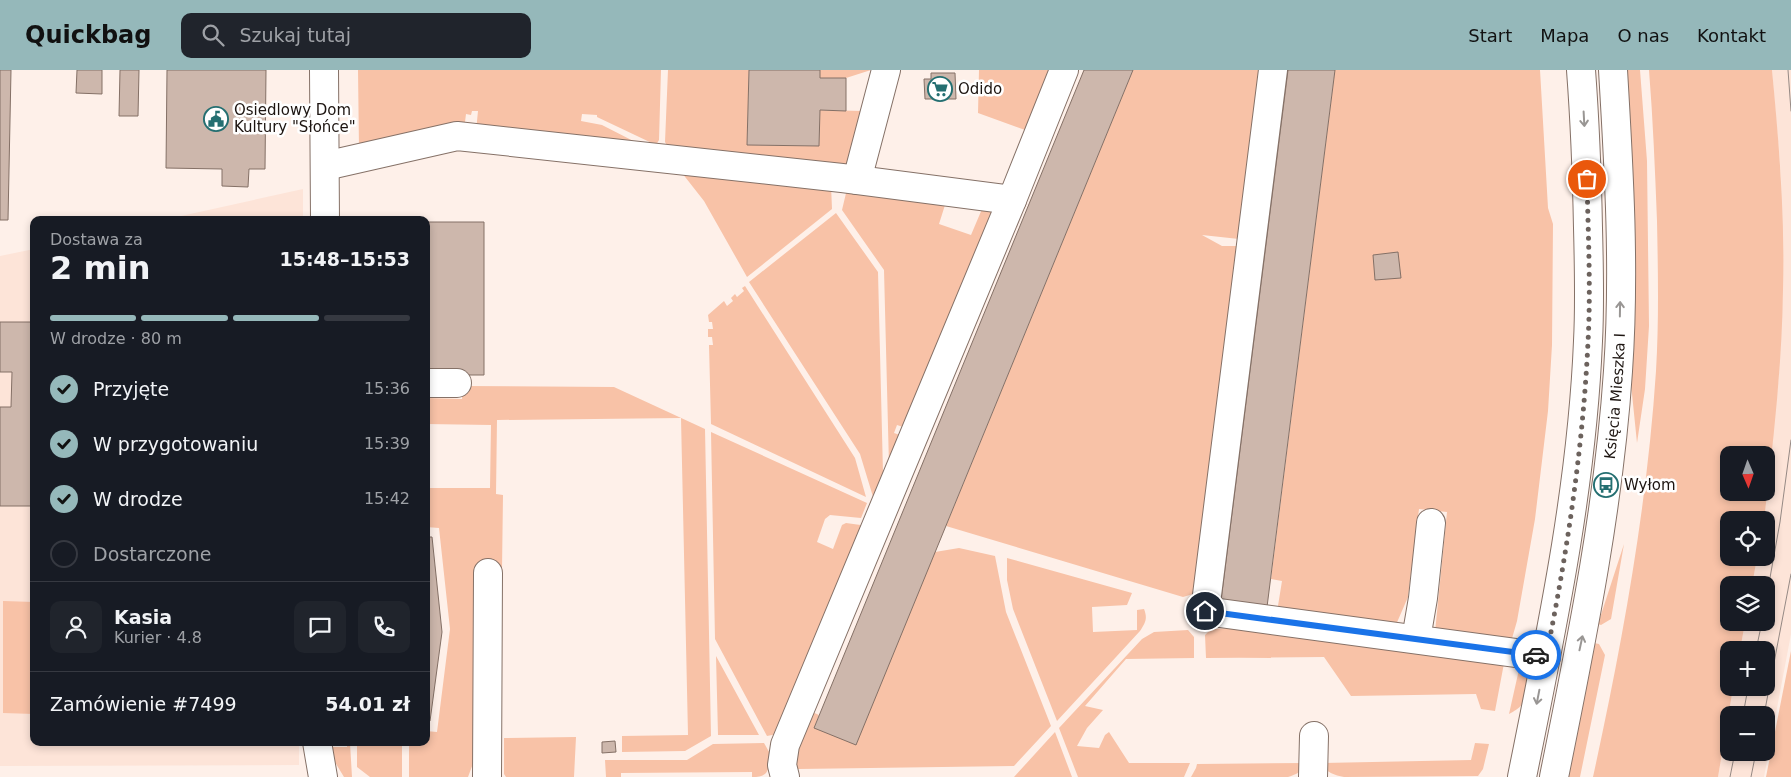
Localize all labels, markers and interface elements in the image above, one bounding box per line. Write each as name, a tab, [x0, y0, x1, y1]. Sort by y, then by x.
search box	[181, 13, 531, 58]
text: Quickbag	[25, 21, 151, 49]
icon: search	[199, 21, 227, 49]
text: Szukaj tutaj	[239, 24, 351, 46]
text: Start	[1468, 25, 1512, 46]
text: Mapa	[1540, 25, 1589, 46]
text: O nas	[1617, 25, 1669, 46]
text: Kontakt	[1697, 25, 1766, 46]
supermarket icon: Odido	[927, 76, 953, 102]
place label: Odido	[958, 80, 1002, 98]
place label: Osiedlowy Dom Kultury "Słońce"	[234, 101, 356, 136]
public building icon: Osiedlowy Dom Kultury "Słońce"	[203, 106, 229, 132]
one-way arrow	[1580, 110, 1589, 126]
pin	[1566, 158, 1608, 200]
icon: bag	[1573, 165, 1601, 193]
text: Dostawa za	[50, 230, 143, 249]
text: 15:48–15:53	[280, 248, 410, 270]
text: 2 min	[50, 249, 151, 287]
one-way arrow	[1615, 301, 1625, 318]
text: W drodze · 80 m	[50, 329, 182, 348]
street label: Księcia Mieszka I	[1601, 333, 1629, 460]
icon: check	[50, 375, 78, 403]
text: Przyjęte	[93, 378, 169, 400]
text: 15:36	[364, 379, 410, 398]
icon: check	[50, 430, 78, 458]
text: W przygotowaniu	[93, 433, 258, 455]
text: 15:39	[364, 434, 410, 453]
north arrow	[1720, 446, 1775, 501]
map controls	[1720, 446, 1775, 761]
bus stop icon: Wyłom	[1593, 472, 1619, 498]
place label: Wyłom	[1624, 476, 1676, 494]
icon: check	[50, 485, 78, 513]
text: W drodze	[93, 488, 183, 510]
text: 15:42	[364, 489, 410, 508]
button: locate	[1720, 511, 1775, 566]
text: Dostarczone	[93, 543, 211, 565]
button: layers	[1720, 576, 1775, 631]
pin	[1184, 590, 1226, 632]
icon: home	[1191, 597, 1219, 625]
button: person	[50, 601, 102, 653]
button: chat	[294, 601, 346, 653]
button: phone	[358, 601, 410, 653]
text: Kasia	[114, 606, 172, 628]
text: Kurier · 4.8	[114, 628, 202, 647]
courier	[1511, 630, 1561, 680]
one-way arrow	[1576, 636, 1586, 652]
icon: car	[1522, 641, 1550, 669]
button: +	[1720, 641, 1775, 696]
one-way arrow	[1533, 689, 1542, 705]
text: Zamówienie #7499	[50, 693, 237, 715]
text: 54.01 zł	[325, 693, 410, 715]
button: −	[1720, 706, 1775, 761]

